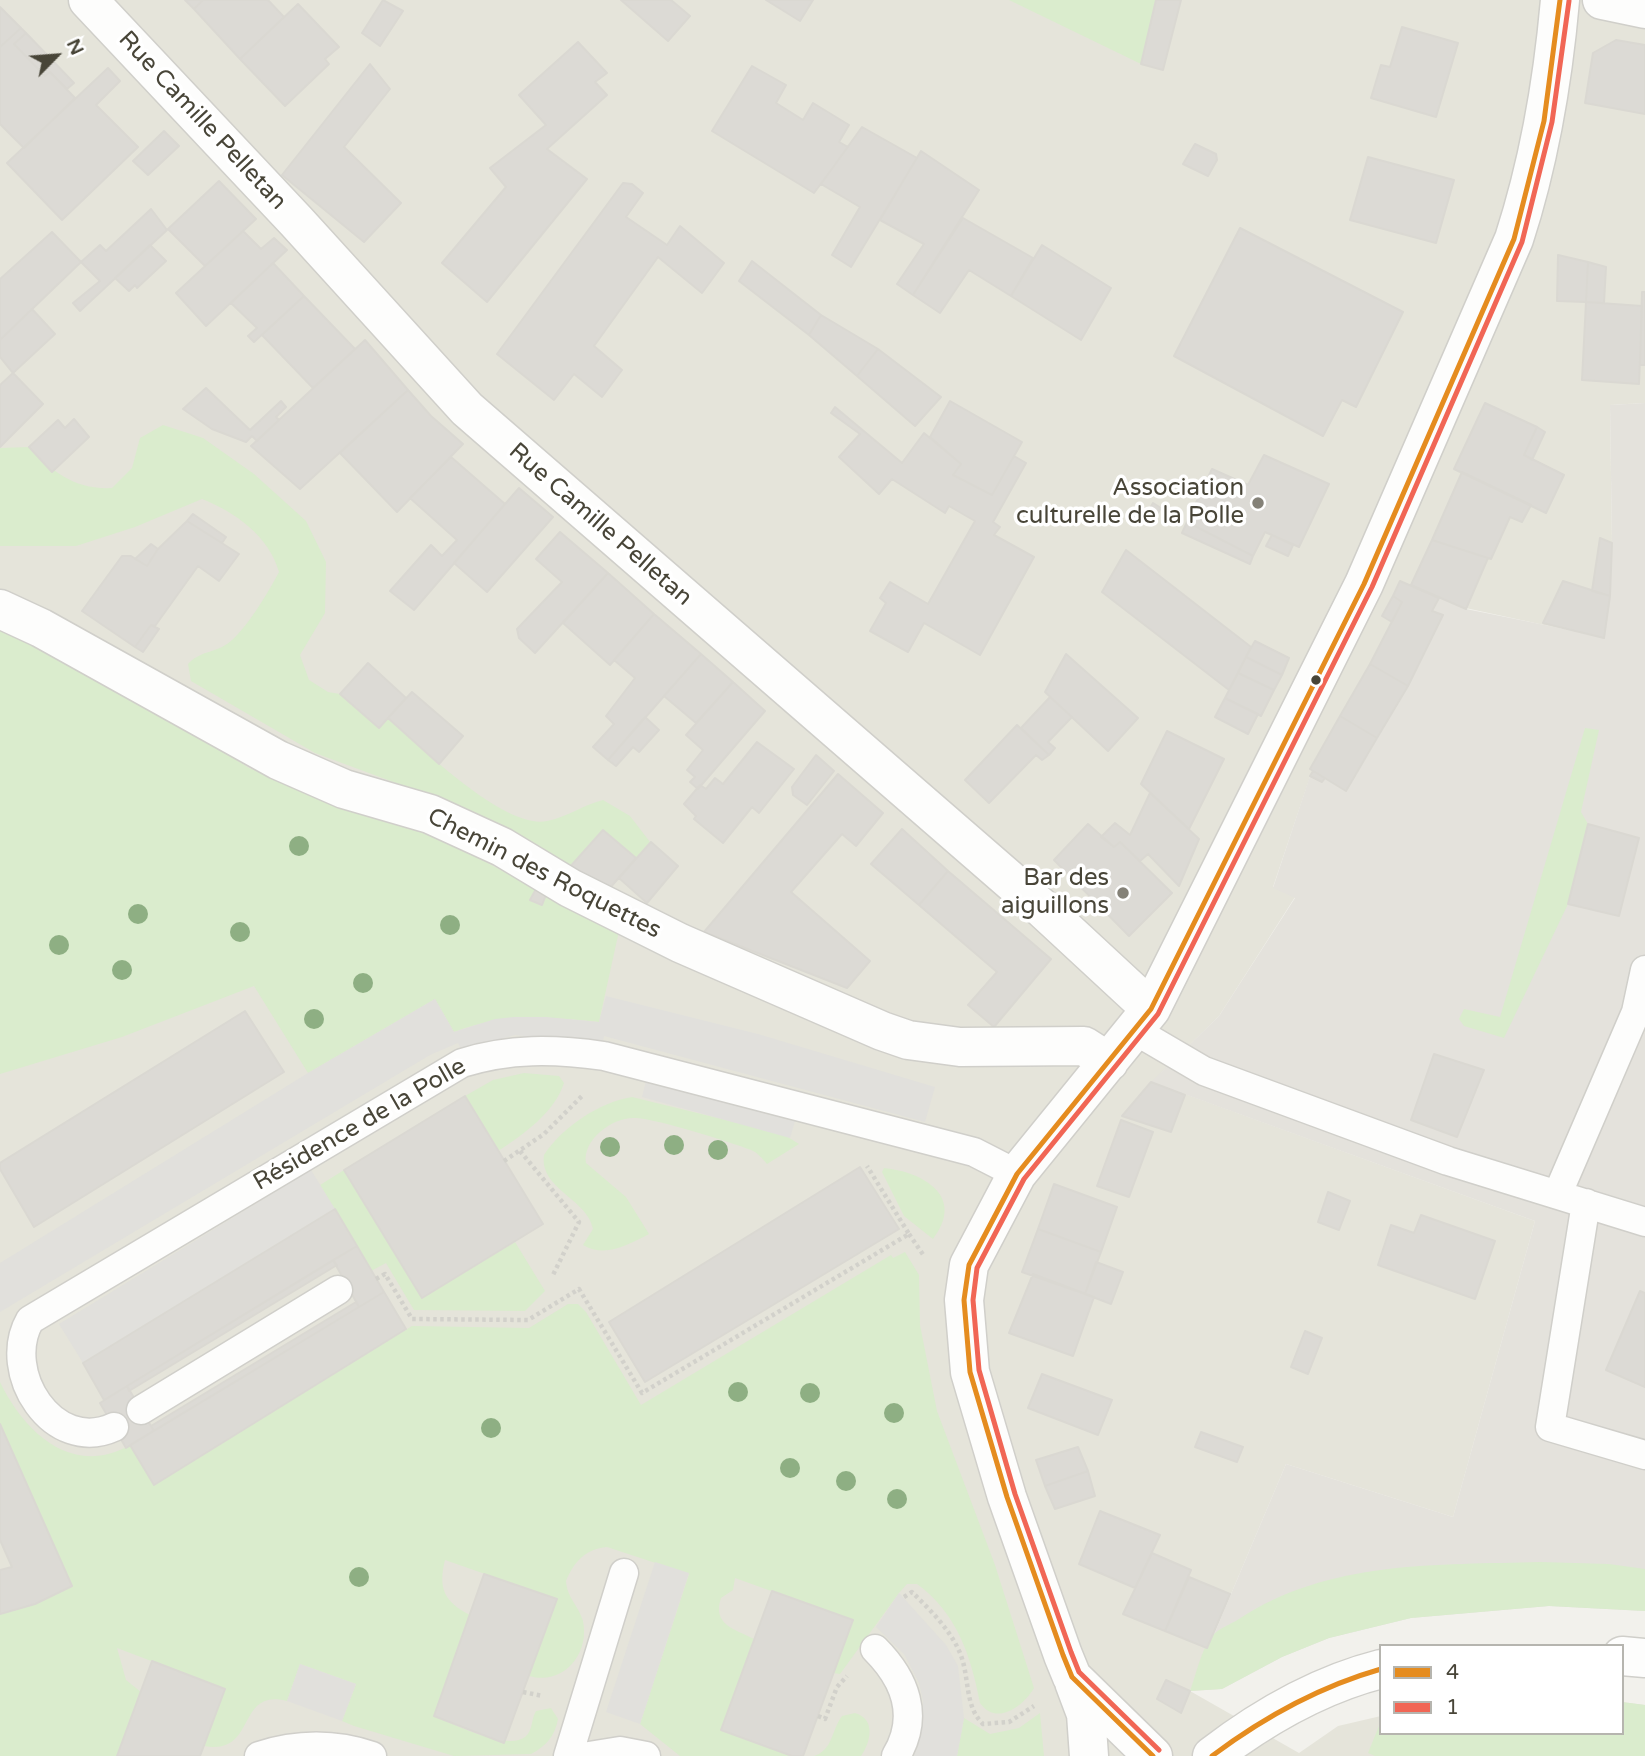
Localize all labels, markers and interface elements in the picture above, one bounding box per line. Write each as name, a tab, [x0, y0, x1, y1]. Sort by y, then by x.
north arrow	[21, 21, 91, 91]
street label: Rue Camille Pelletan	[112, 26, 292, 216]
text: N	[62, 36, 88, 59]
street label: Rue Camille Pelletan	[502, 437, 698, 613]
place label: Association culturelle de la Polle	[1016, 475, 1244, 531]
marker: Association culturelle de la Polle	[1250, 495, 1266, 511]
unlabelled marker	[1309, 673, 1323, 687]
street label: Chemin des Roquettes	[422, 802, 666, 946]
place label: Bar des aiguillons	[1001, 865, 1109, 921]
marker: Bar des aiguillons	[1115, 885, 1131, 901]
street label: Résidence de la Polle	[249, 1052, 471, 1198]
legend	[1379, 1644, 1624, 1735]
text: 4	[1446, 1660, 1459, 1685]
text: 1	[1446, 1695, 1459, 1720]

